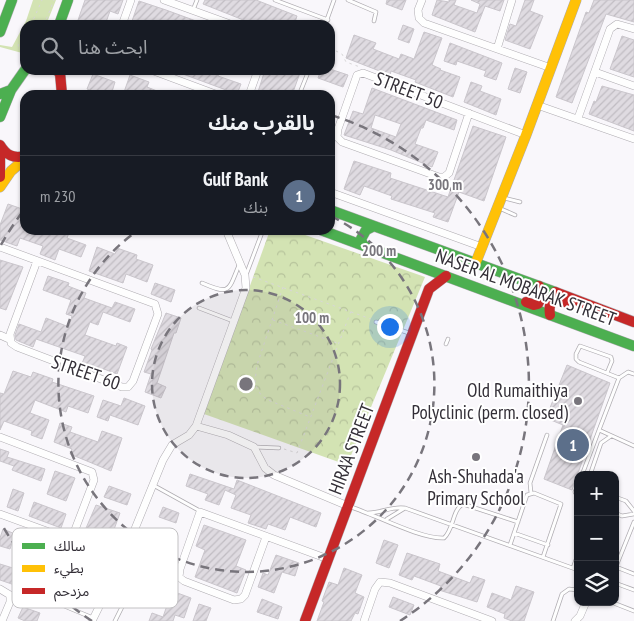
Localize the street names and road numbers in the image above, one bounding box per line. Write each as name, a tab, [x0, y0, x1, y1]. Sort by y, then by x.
street label: STREET 50	[372, 66, 446, 114]
street label: NASER AL MOBARAK STREET	[433, 243, 620, 331]
street label: STREET 60	[48, 349, 124, 395]
street label: HIRA'A STREET	[323, 400, 379, 498]

